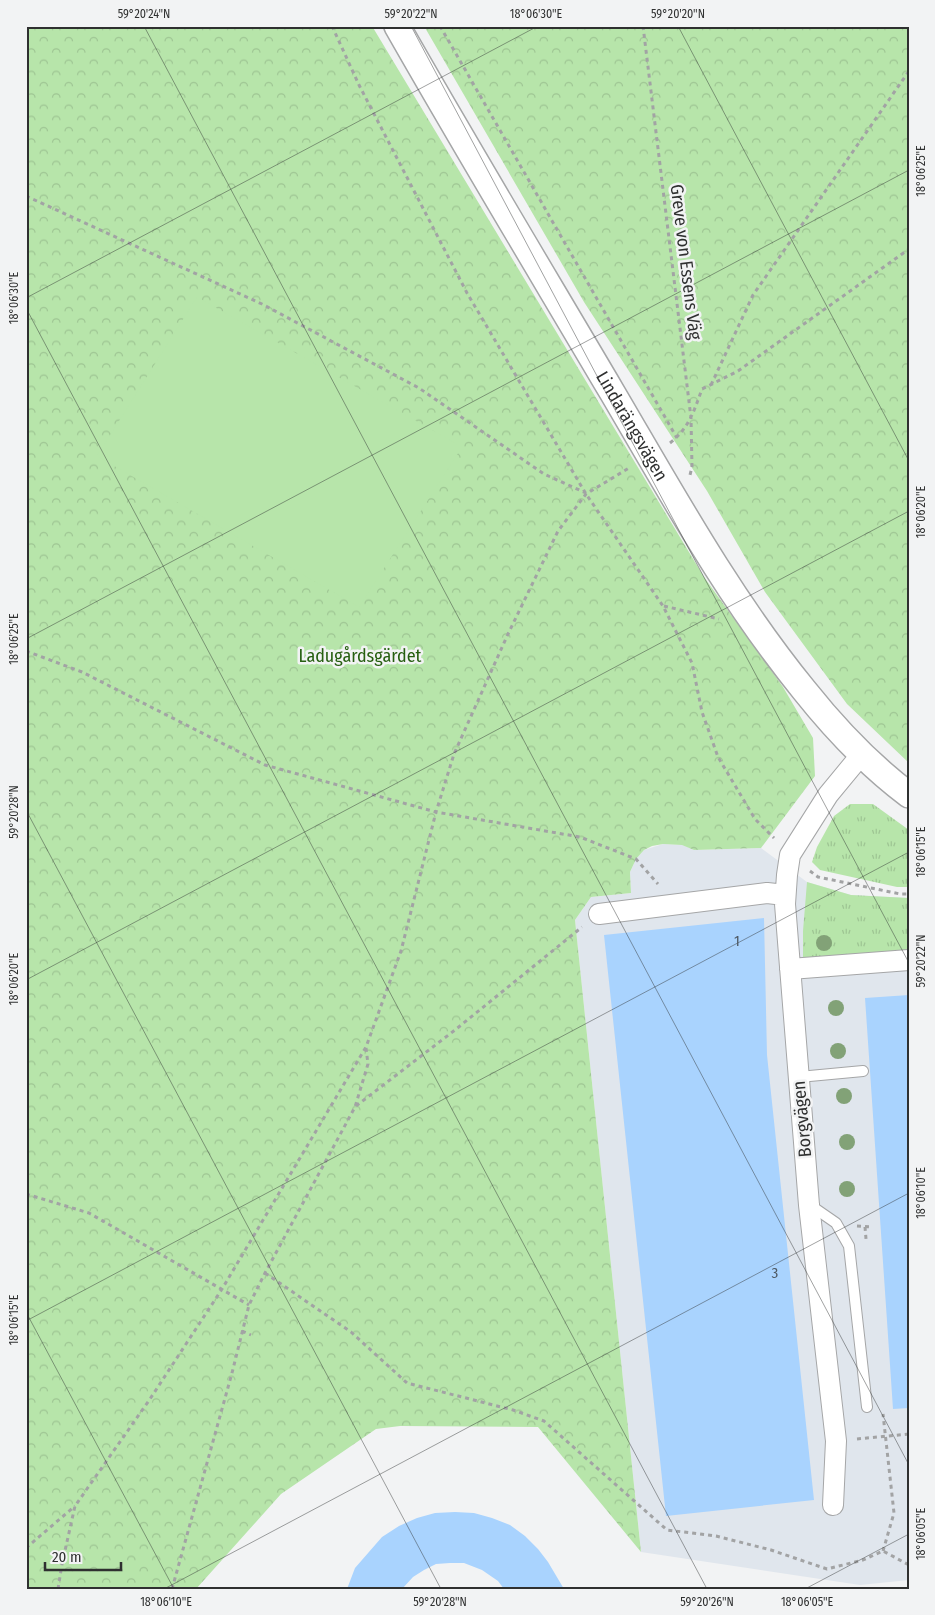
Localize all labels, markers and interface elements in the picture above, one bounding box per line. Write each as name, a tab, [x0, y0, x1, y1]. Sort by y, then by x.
text: 59°20'24"N	[118, 7, 170, 21]
text: 59°20'22"N	[384, 7, 438, 21]
text: 18°06'30"E	[510, 7, 563, 21]
text: 59°20'20"N	[651, 7, 705, 21]
text: 18°06'25"E	[914, 145, 928, 197]
street label: Greve von Essens Väg	[666, 183, 707, 342]
text: 18°06'30"E	[7, 271, 21, 324]
street label: Lindarängsvägen	[591, 367, 673, 485]
text: 18°06'20"E	[914, 485, 928, 538]
text: 18°06'25"E	[7, 613, 21, 665]
park label: Ladugårdsgärdet	[299, 645, 422, 667]
text: 59°20'28"N	[7, 785, 21, 839]
text: 18°06'15"E	[914, 826, 928, 877]
house number: 1	[734, 932, 740, 950]
text: 59°20'22"N	[914, 934, 928, 988]
text: 18°06'20"E	[7, 952, 21, 1005]
street label: Borgvägen	[788, 1080, 816, 1158]
text: 18°06'10"E	[914, 1167, 928, 1219]
house number: 3	[772, 1264, 779, 1282]
text: 18°06'15"E	[7, 1294, 21, 1345]
text: 18°06'05"E	[914, 1508, 928, 1560]
scale bar	[45, 1540, 121, 1572]
text: 20 m	[52, 1548, 82, 1566]
text: 18°06'10"E	[140, 1595, 192, 1609]
text: 59°20'28"N	[413, 1595, 467, 1609]
text: 59°20'26"N	[680, 1595, 734, 1609]
text: 18°06'05"E	[781, 1595, 833, 1609]

